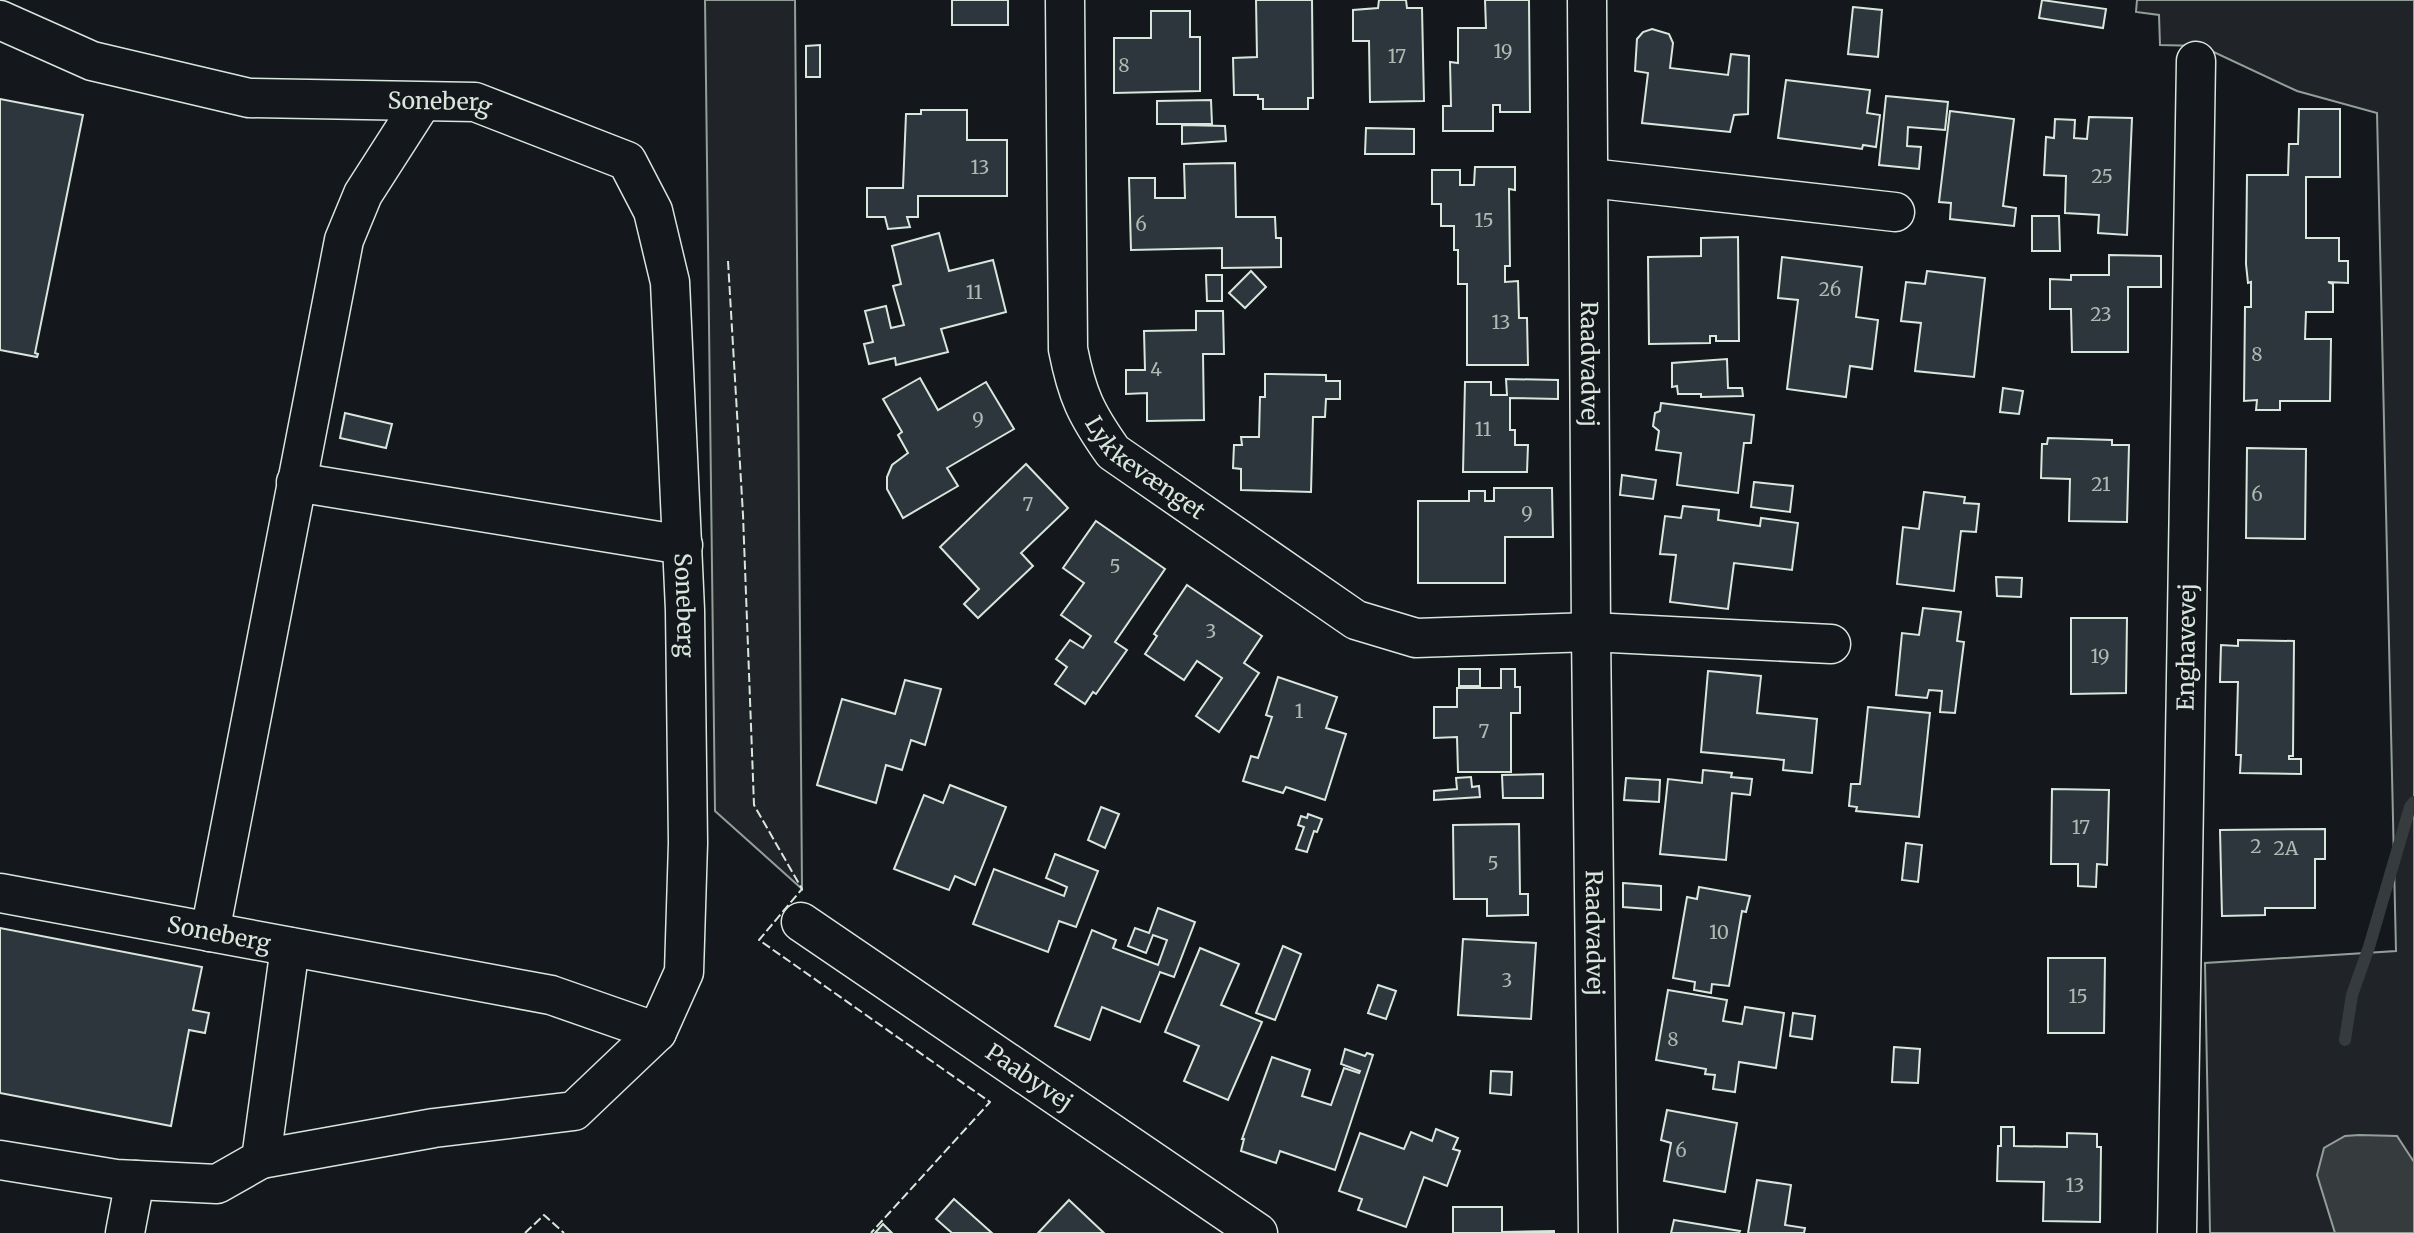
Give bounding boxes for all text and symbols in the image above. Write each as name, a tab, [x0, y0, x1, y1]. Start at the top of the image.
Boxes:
house number: 19	[1493, 39, 1513, 63]
house number: 17	[1388, 44, 1406, 68]
house number: 8	[1118, 53, 1130, 77]
street label: Soneberg	[387, 85, 497, 121]
house number: 13	[971, 155, 989, 179]
house number: 25	[2091, 164, 2113, 188]
house number: 15	[1474, 208, 1494, 232]
house number: 6	[1135, 212, 1147, 236]
house number: 26	[1819, 277, 1841, 301]
house number: 11	[966, 280, 983, 304]
street label: Raadvadvej	[1575, 301, 1605, 427]
house number: 23	[2090, 302, 2112, 326]
house number: 13	[1492, 310, 1510, 334]
house number: 8	[2251, 342, 2263, 366]
house number: 4	[1150, 357, 1162, 381]
house number: 9	[972, 407, 984, 431]
street label: Lykkevænget	[1079, 411, 1211, 525]
house number: 11	[1475, 417, 1492, 441]
house number: 21	[2091, 472, 2111, 496]
house number: 6	[2251, 482, 2263, 506]
house number: 7	[1023, 492, 1034, 516]
house number: 9	[1521, 501, 1533, 525]
street label: Soneberg	[668, 552, 701, 658]
house number: 5	[1109, 554, 1121, 578]
street label: Enghavevej	[2170, 583, 2202, 711]
house number: 3	[1206, 619, 1216, 643]
house number: 19	[2090, 644, 2110, 668]
house number: 1	[1295, 699, 1304, 723]
house number: 7	[1479, 719, 1490, 743]
house number: 17	[2072, 815, 2090, 839]
house number: 2	[2250, 834, 2262, 858]
house number: 2A	[2274, 836, 2299, 860]
house number: 5	[1487, 851, 1499, 875]
street label: Raadvadvej	[1580, 870, 1610, 996]
street label: Soneberg	[165, 909, 273, 958]
house number: 10	[1709, 920, 1729, 944]
house number: 3	[1502, 968, 1512, 992]
house number: 15	[2068, 984, 2088, 1008]
house number: 8	[1667, 1027, 1679, 1051]
street label: Paabyvej	[980, 1037, 1079, 1117]
house number: 6	[1675, 1138, 1687, 1162]
house number: 13	[2066, 1173, 2084, 1197]

